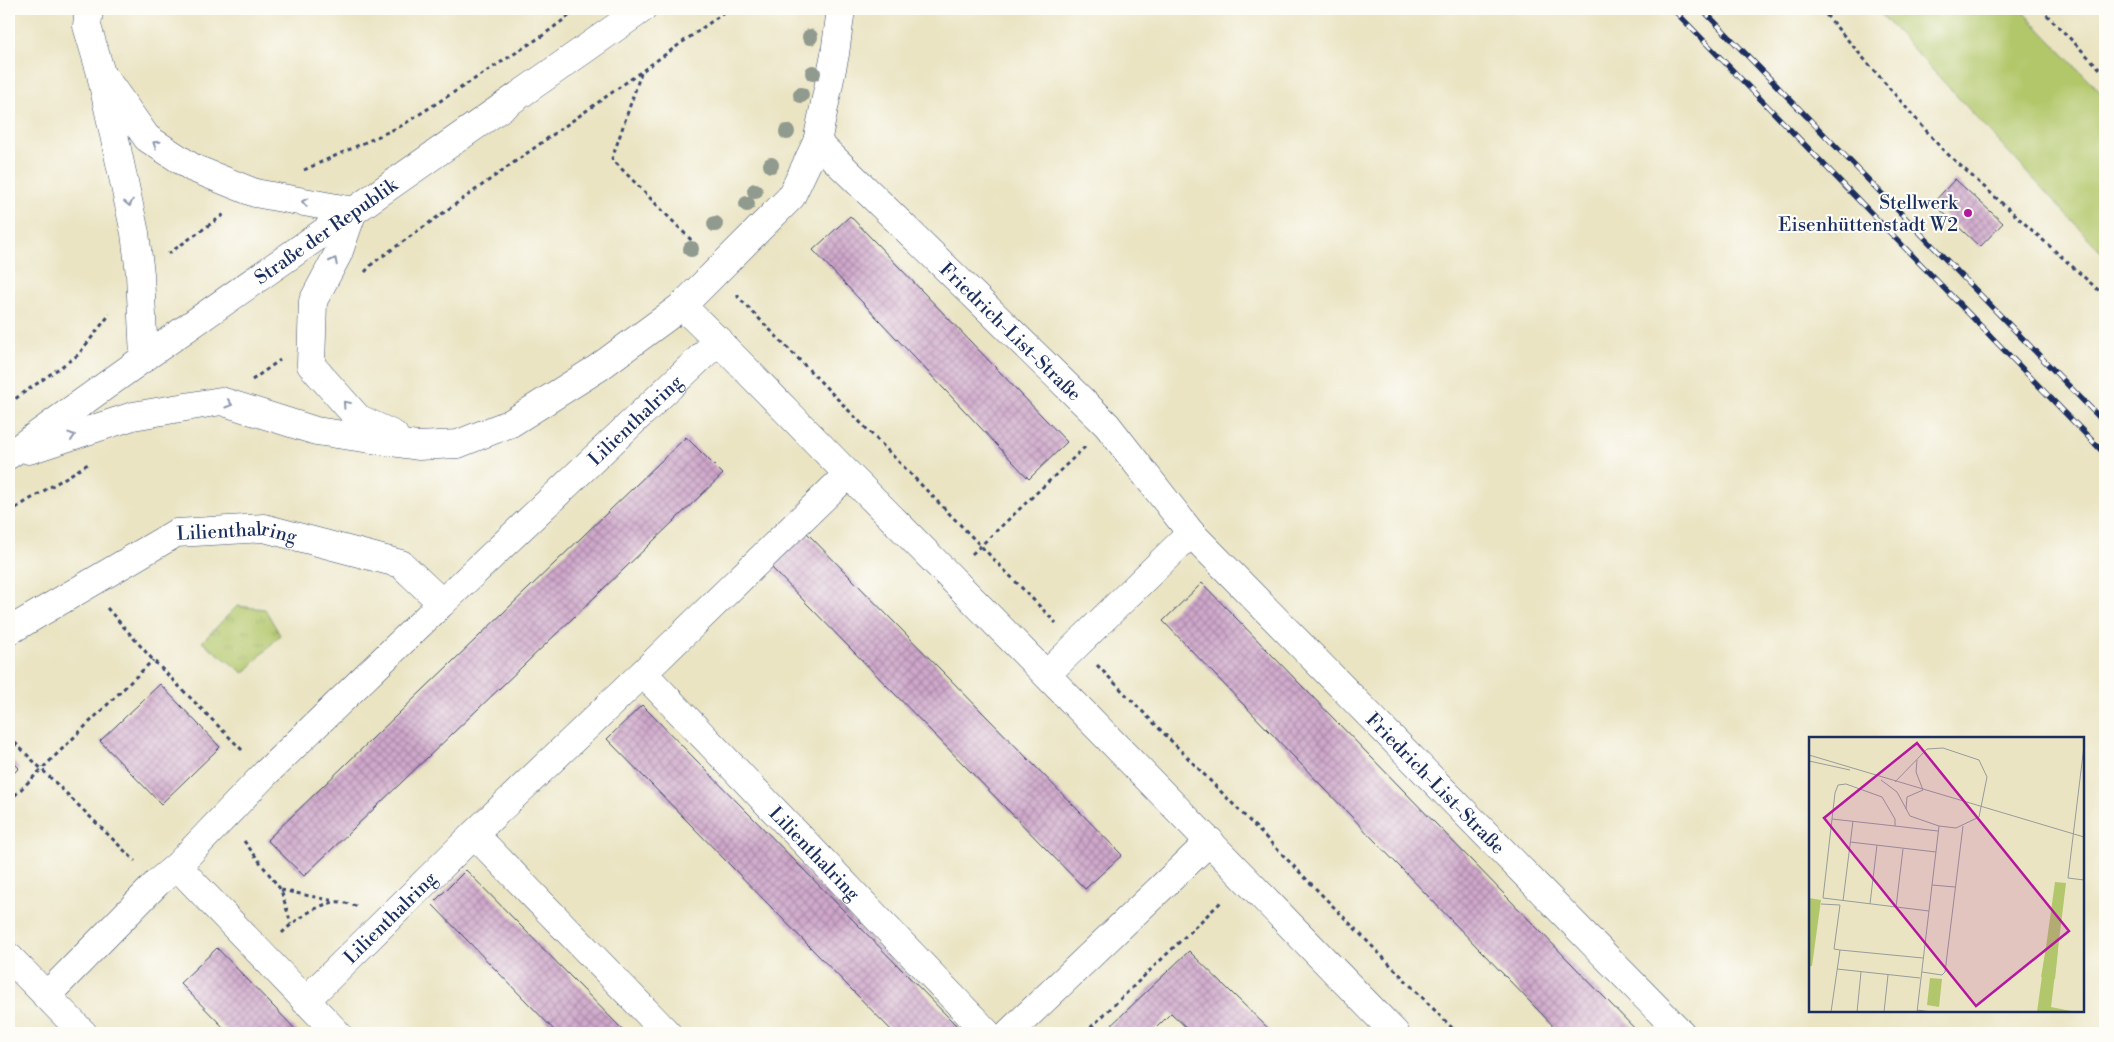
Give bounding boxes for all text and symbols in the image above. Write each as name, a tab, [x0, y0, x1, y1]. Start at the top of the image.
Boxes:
one-way arrow	[152, 140, 161, 150]
street label: Straße der Republik	[250, 173, 403, 290]
place label: Stellwerk Eisenhüttenstadt W2	[1778, 191, 1959, 237]
one-way arrow	[301, 198, 310, 208]
one-way arrow	[123, 199, 134, 207]
marker: Stellwerk Eisenhüttenstadt W2	[1962, 207, 1974, 219]
one-way arrow	[328, 257, 338, 266]
street label: Friedrich-List-Straße	[934, 258, 1086, 406]
street label: Lilienthalring	[583, 370, 688, 471]
one-way arrow	[225, 398, 233, 408]
one-way arrow	[343, 401, 352, 410]
one-way arrow	[67, 432, 75, 442]
street label: Lilienthalring	[176, 517, 300, 549]
street label: Friedrich-List-Straße	[1361, 708, 1510, 859]
inset map	[1809, 737, 2084, 1012]
street label: Lilienthalring	[764, 802, 865, 906]
street label: Lilienthalring	[339, 867, 442, 969]

